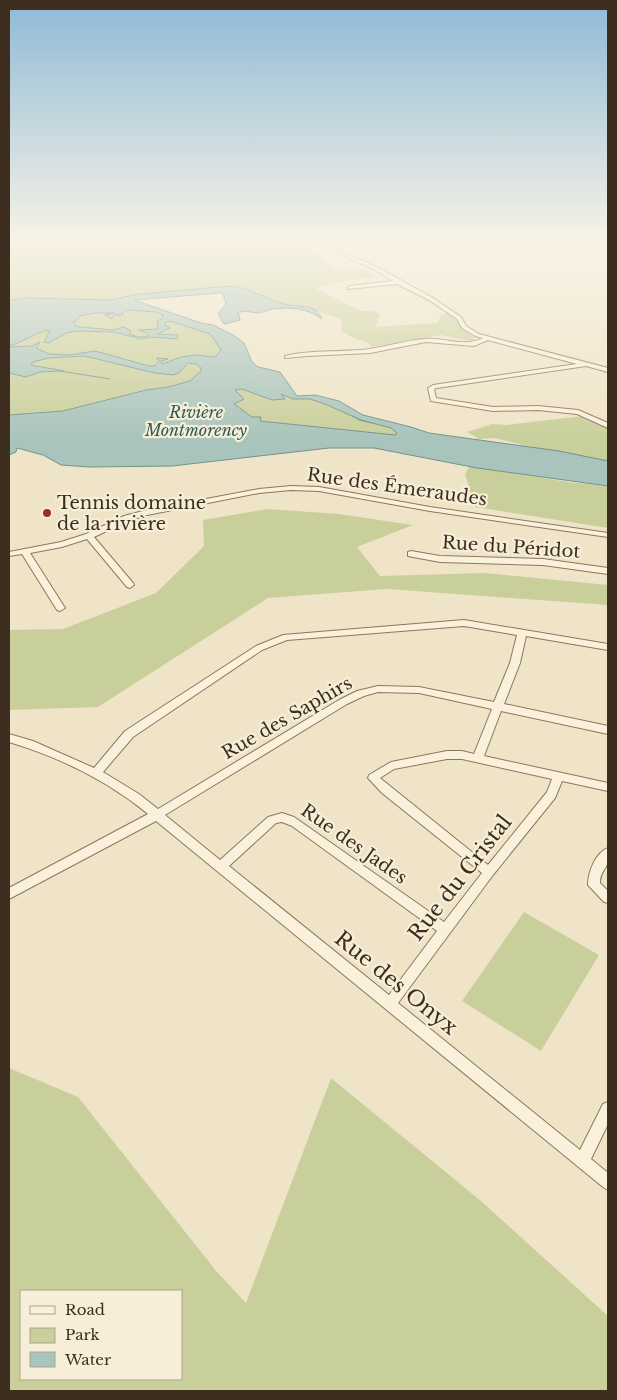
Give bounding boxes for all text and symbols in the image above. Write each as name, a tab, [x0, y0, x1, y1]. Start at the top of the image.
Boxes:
water label: Rivière Montmorency	[144, 402, 248, 440]
street label: Rue des Émeraudes	[306, 462, 489, 511]
place label: Tennis domaine de la rivière	[57, 492, 206, 535]
marker: Tennis domaine de la rivière	[41, 507, 53, 519]
street label: Rue du Péridot	[441, 531, 581, 563]
street label: Rue des Saphirs	[218, 672, 356, 764]
street label: Rue des Jades	[297, 799, 411, 889]
street label: Rue du Cristal	[403, 810, 517, 946]
street label: Rue des Onyx	[329, 926, 463, 1041]
legend	[20, 1290, 182, 1380]
text: Road	[65, 1300, 105, 1319]
text: Park	[65, 1325, 101, 1344]
text: Water	[64, 1350, 112, 1369]

